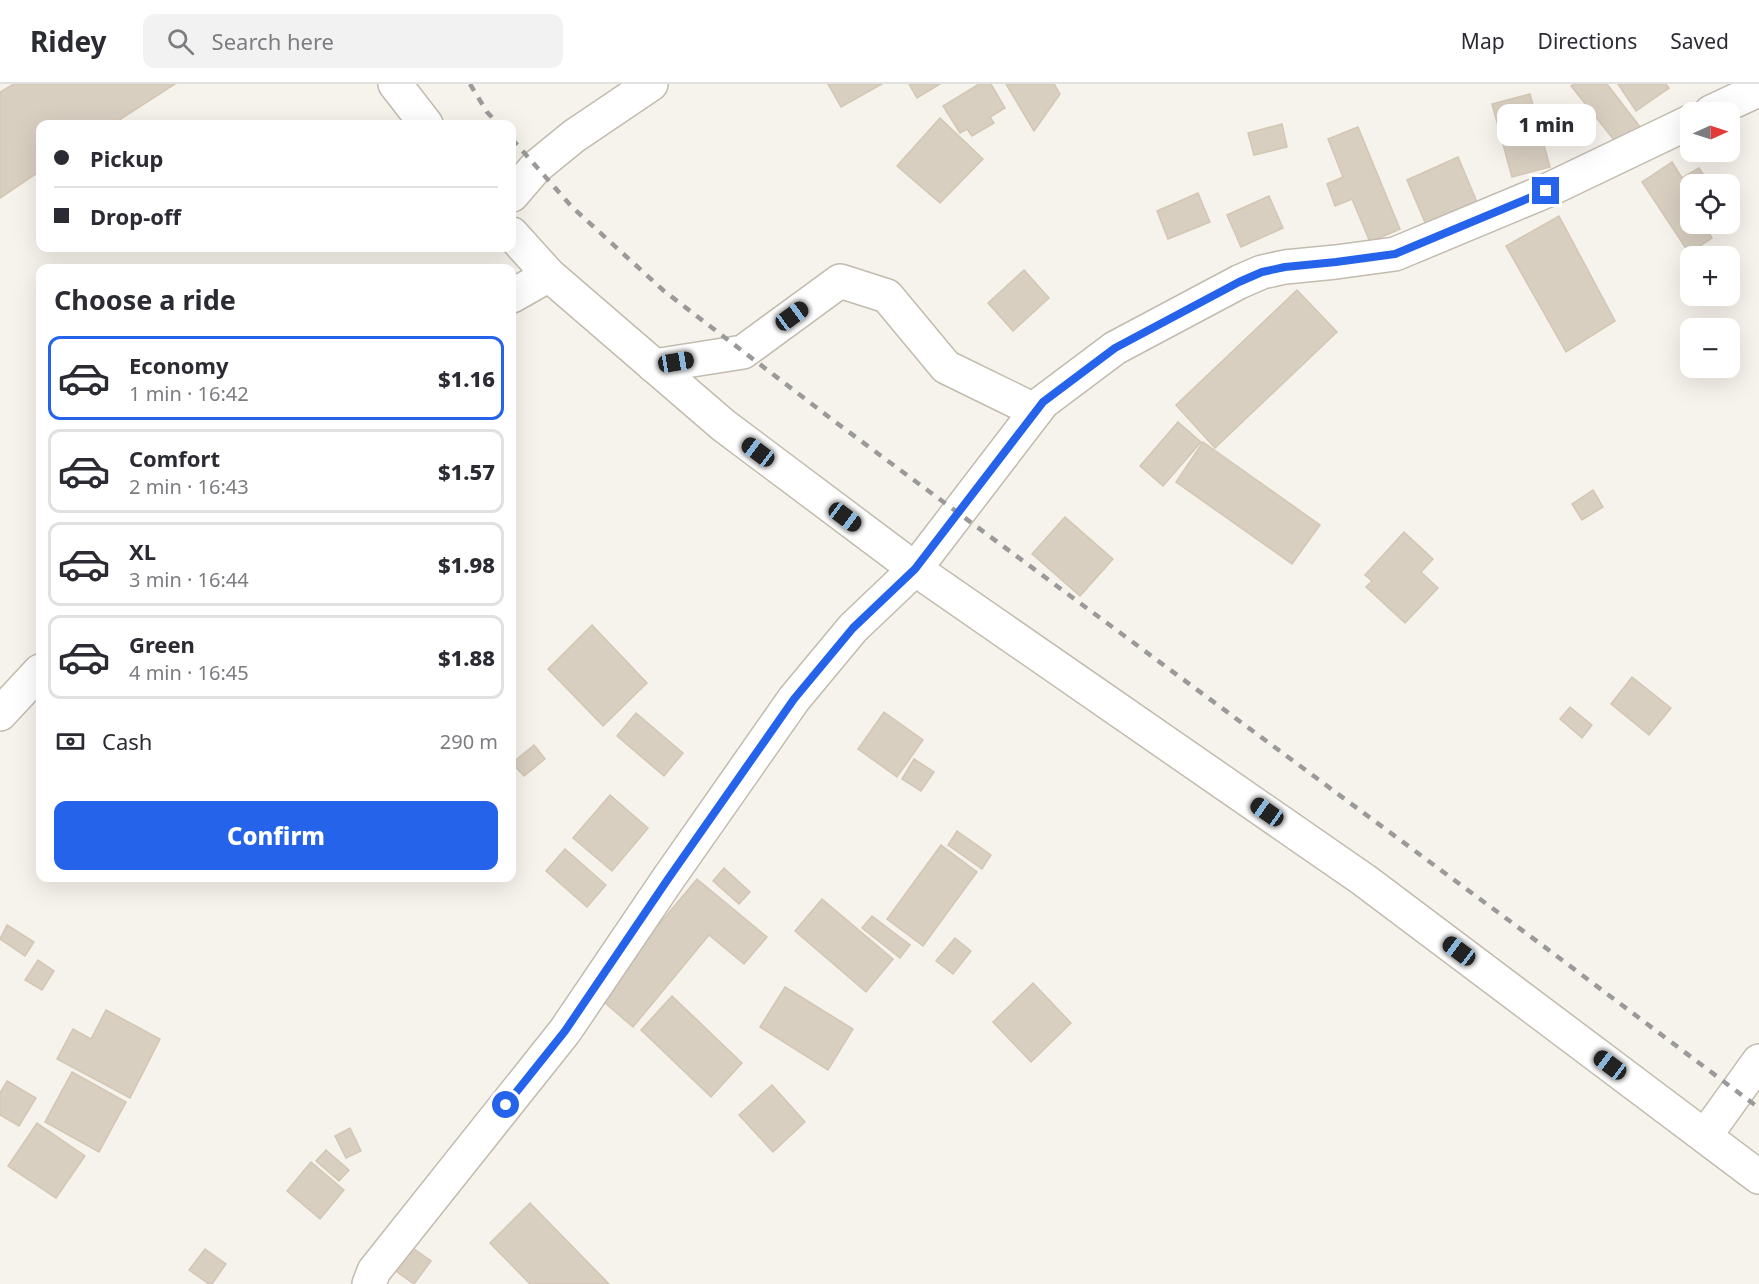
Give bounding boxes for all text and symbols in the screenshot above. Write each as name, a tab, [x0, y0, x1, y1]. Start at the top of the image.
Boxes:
search box	[143, 14, 563, 68]
text: Ridey	[30, 22, 107, 60]
icon: search	[164, 25, 197, 58]
text: Search here	[212, 26, 334, 56]
text: Map	[1461, 27, 1505, 55]
text: Directions	[1538, 27, 1637, 55]
text: Saved	[1670, 27, 1729, 55]
north arrow	[1680, 102, 1740, 162]
map controls	[1680, 102, 1740, 378]
callout: 1 min	[1496, 104, 1596, 146]
text: 1 min	[1519, 111, 1574, 138]
text: Pickup	[90, 143, 163, 173]
button: locate	[1680, 174, 1740, 234]
route end	[1532, 177, 1559, 204]
text: Drop-off	[90, 201, 181, 231]
button: +	[1680, 246, 1740, 306]
text: Choose a ride	[54, 281, 236, 318]
car	[772, 298, 812, 334]
button: −	[1680, 318, 1740, 378]
text: Economy	[129, 350, 228, 380]
car	[657, 350, 695, 374]
icon: car	[57, 351, 111, 405]
text: $1.16	[438, 363, 495, 393]
text: 1 min · 16:42	[129, 380, 249, 407]
car	[738, 434, 778, 470]
text: Comfort	[129, 443, 220, 473]
icon: car	[57, 444, 111, 498]
text: $1.57	[438, 456, 495, 486]
text: 2 min · 16:43	[129, 473, 249, 500]
car	[825, 499, 865, 535]
text: XL	[129, 536, 156, 566]
icon: car	[57, 537, 111, 591]
text: $1.98	[438, 549, 495, 579]
text: 3 min · 16:44	[129, 566, 249, 593]
text: Green	[129, 629, 195, 659]
icon: car	[57, 630, 111, 684]
text: $1.88	[438, 642, 495, 672]
text: 4 min · 16:45	[129, 659, 249, 686]
icon: cash	[54, 725, 87, 758]
text: Cash	[102, 726, 152, 756]
text: 290 m	[440, 728, 498, 755]
car	[1247, 794, 1287, 830]
button: Confirm	[54, 801, 498, 870]
car	[1439, 933, 1479, 969]
car	[1590, 1047, 1630, 1083]
route start	[492, 1091, 519, 1118]

